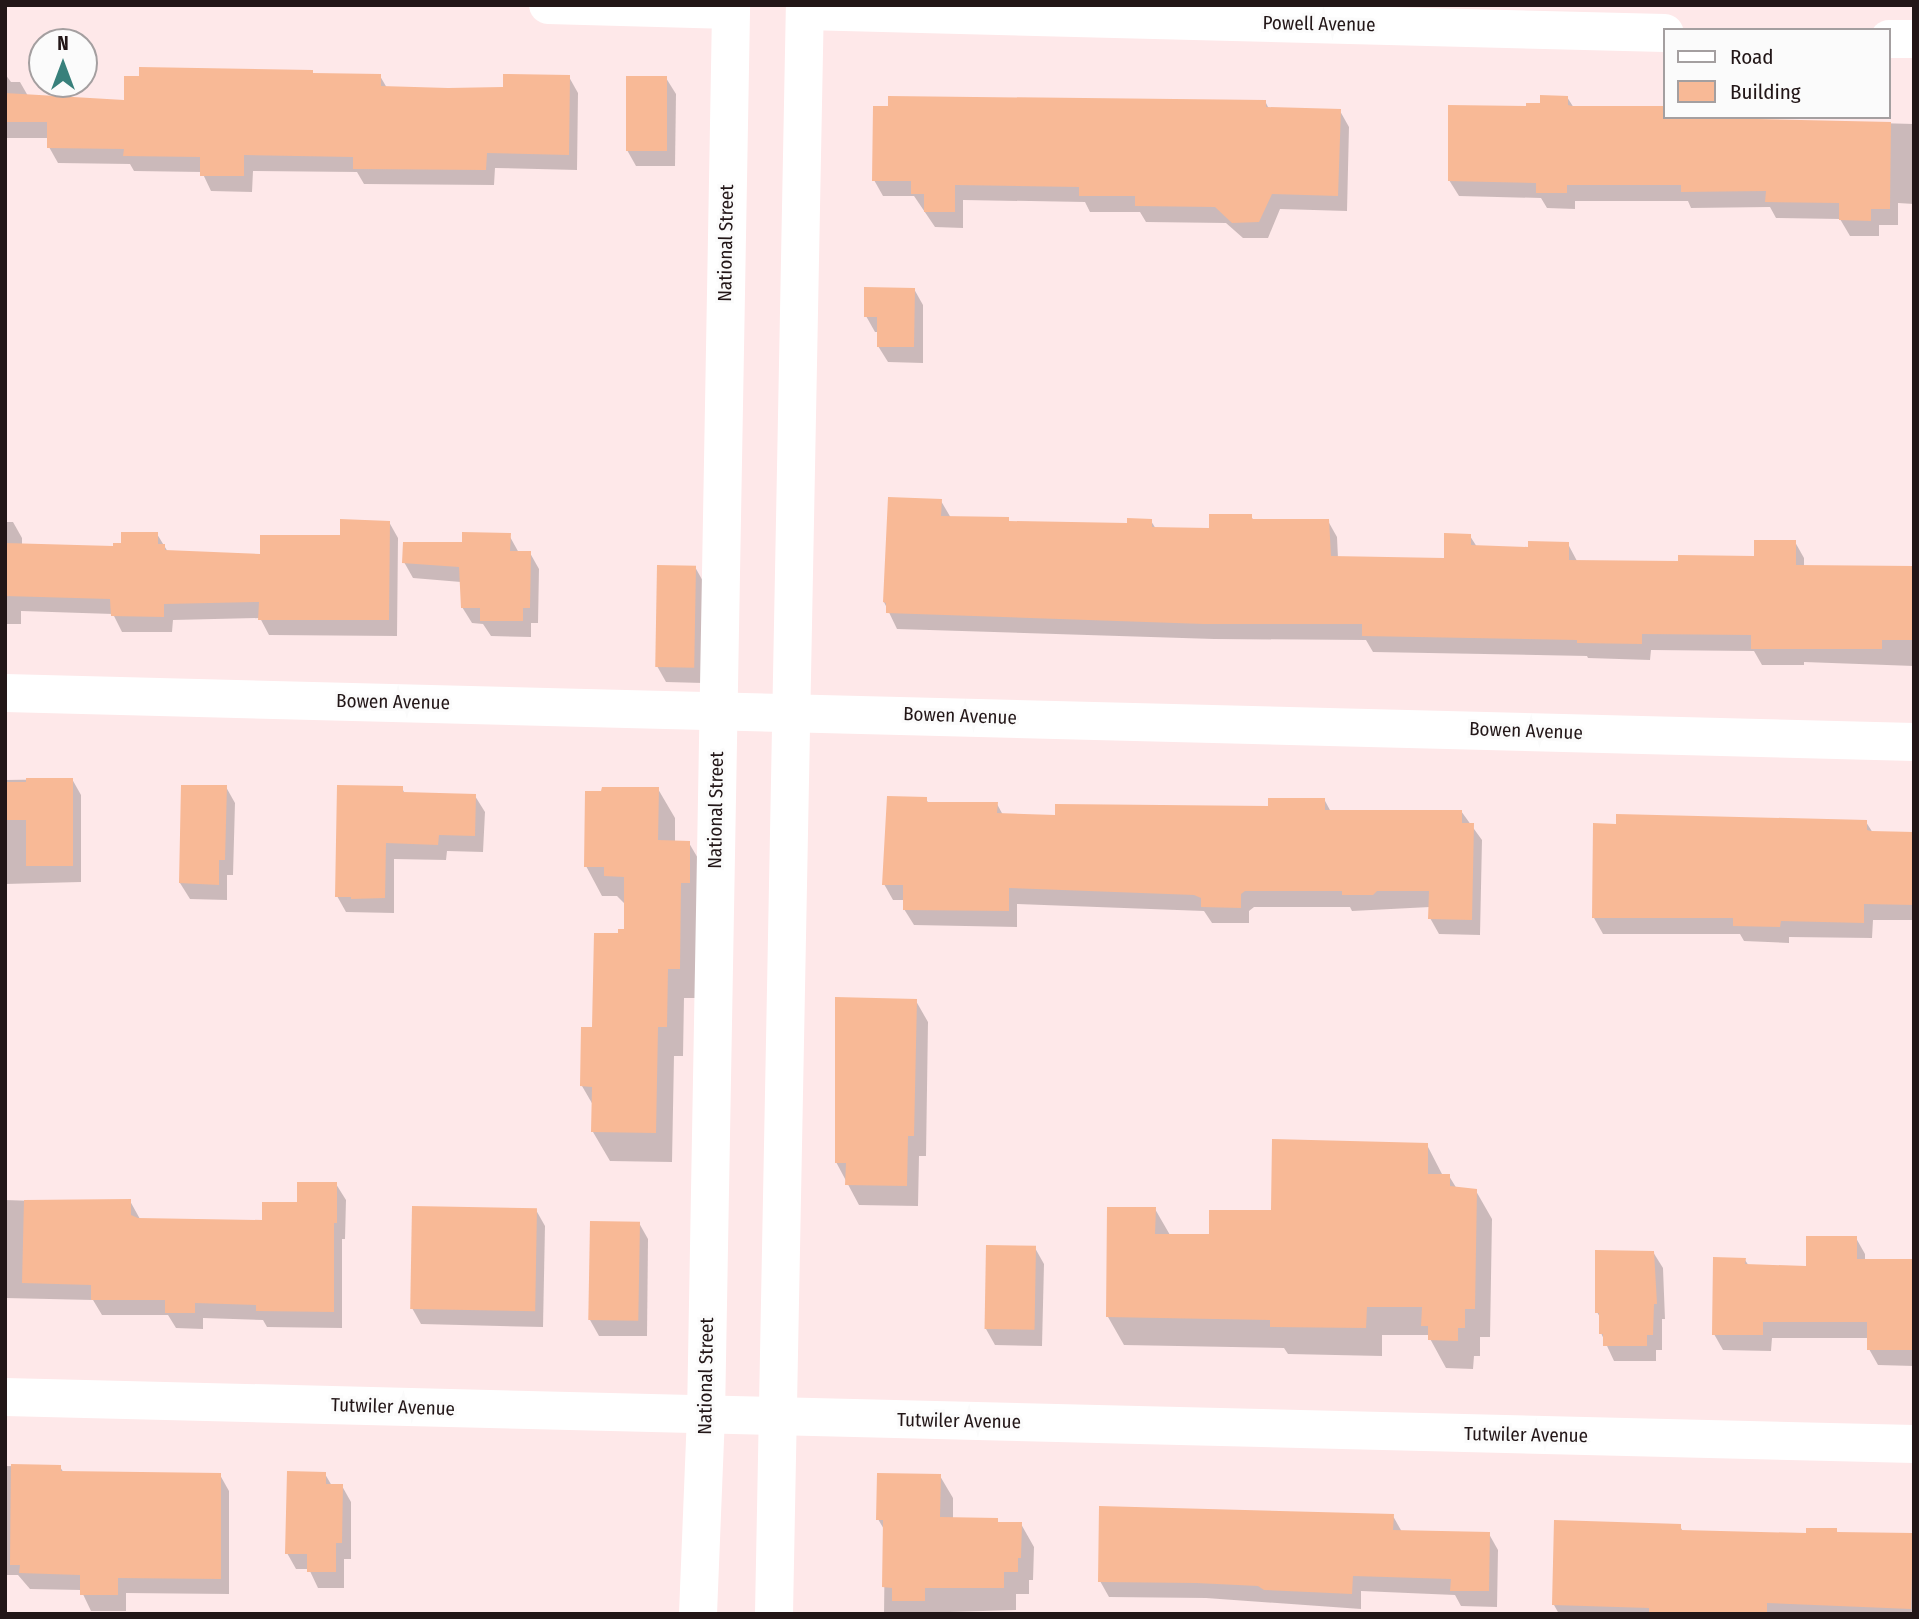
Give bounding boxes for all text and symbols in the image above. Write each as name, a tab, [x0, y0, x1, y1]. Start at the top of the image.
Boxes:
street label: Powell Avenue	[1262, 12, 1376, 36]
north arrow	[28, 28, 98, 98]
legend	[1664, 28, 1891, 119]
text: N	[57, 32, 69, 55]
text: Road	[1730, 44, 1774, 70]
text: Building	[1730, 79, 1801, 105]
street label: National Street	[714, 184, 738, 302]
street label: Bowen Avenue	[336, 690, 450, 714]
street label: Bowen Avenue	[903, 703, 1017, 729]
street label: Bowen Avenue	[1469, 718, 1583, 744]
street label: National Street	[704, 751, 728, 869]
street label: National Street	[694, 1317, 718, 1435]
street label: Tutwiler Avenue	[331, 1393, 455, 1421]
street label: Tutwiler Avenue	[897, 1409, 1021, 1433]
street label: Tutwiler Avenue	[1464, 1423, 1588, 1447]

